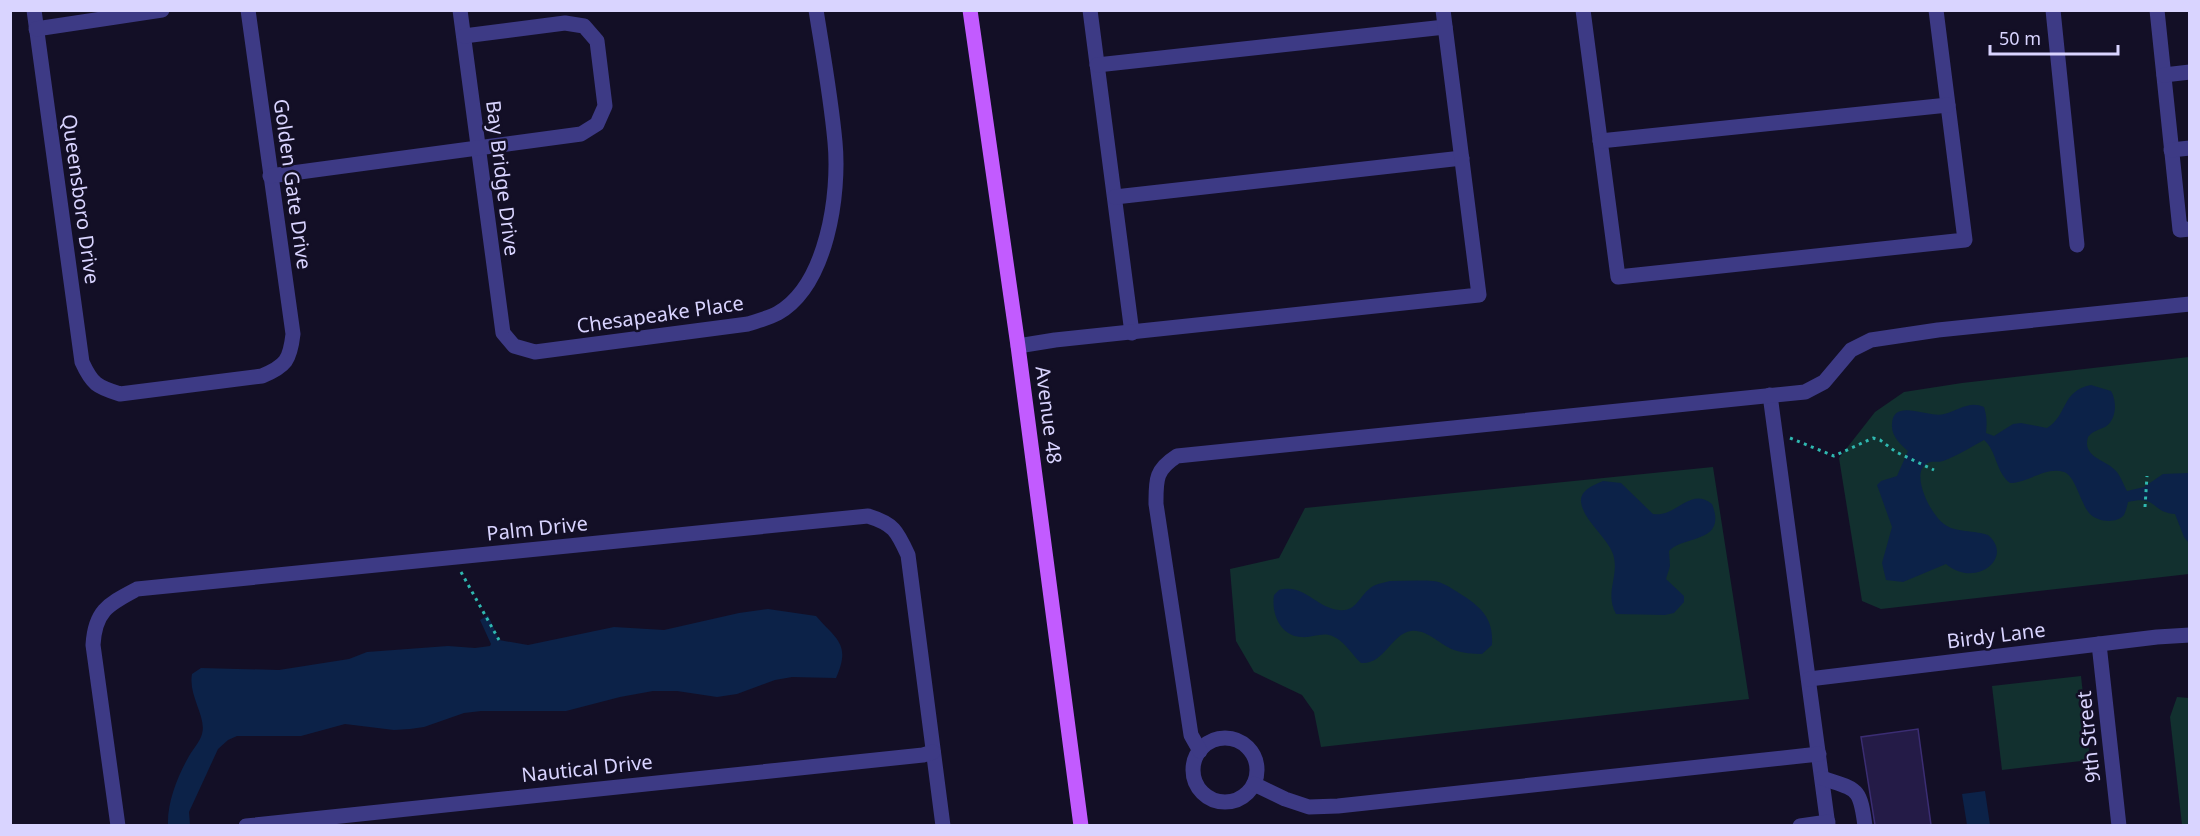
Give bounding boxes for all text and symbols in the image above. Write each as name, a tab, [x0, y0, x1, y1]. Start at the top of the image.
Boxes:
scale bar	[1990, 18, 2118, 56]
text: 50 m	[1999, 26, 2041, 50]
street label: Golden Gate Drive	[268, 97, 318, 271]
street label: Bay Bridge Drive	[480, 99, 526, 257]
street label: Queensboro Drive	[56, 112, 106, 286]
street label: Chesapeake Place	[575, 289, 745, 339]
street label: Avenue 48	[1030, 365, 1068, 465]
street label: Palm Drive	[485, 509, 589, 547]
street label: Birdy Lane	[1945, 616, 2047, 654]
street label: 9th Street	[2070, 690, 2106, 784]
street label: Nautical Drive	[520, 748, 654, 788]

